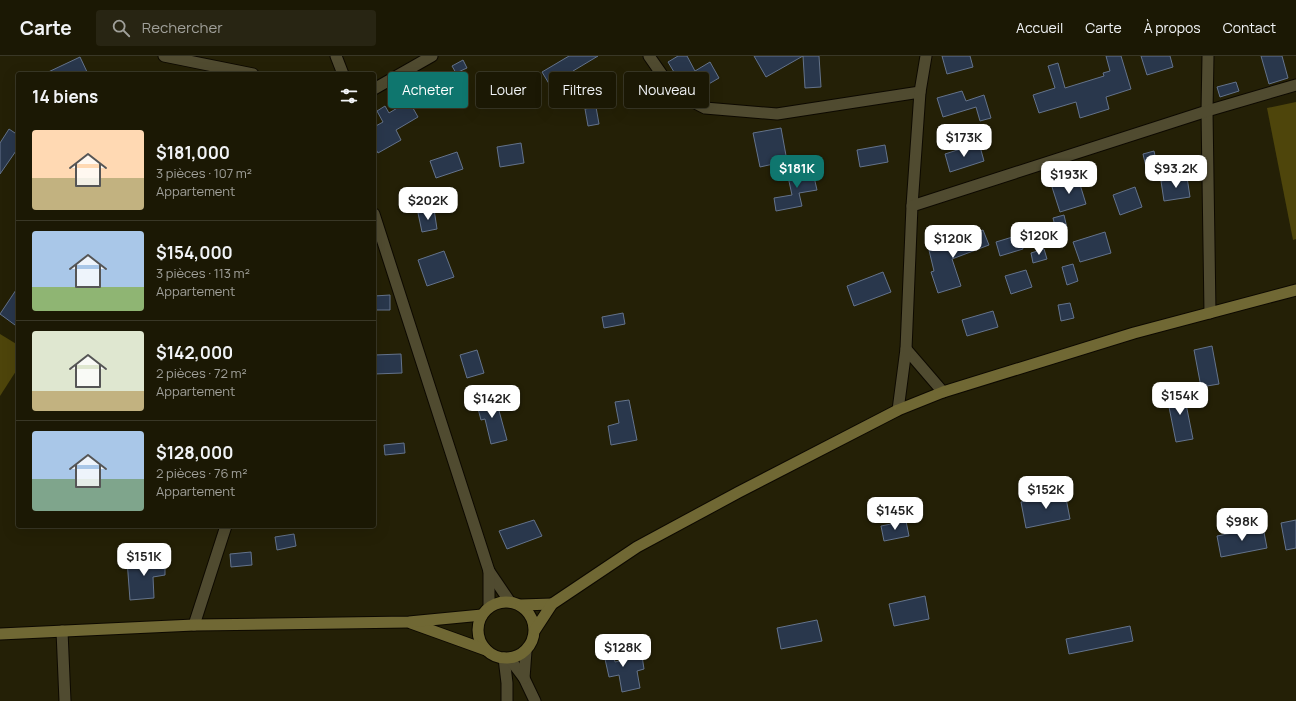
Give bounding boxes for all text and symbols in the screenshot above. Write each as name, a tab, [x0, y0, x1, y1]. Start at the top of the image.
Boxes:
search box	[96, 10, 376, 46]
text: Carte	[20, 15, 72, 41]
icon: search	[110, 17, 132, 39]
text: Rechercher	[142, 17, 223, 38]
text: Accueil	[1016, 18, 1063, 37]
text: Carte	[1085, 18, 1122, 37]
text: À propos	[1144, 18, 1201, 37]
text: Contact	[1223, 18, 1276, 37]
chip: Acheter	[388, 72, 468, 108]
chip: Louer	[476, 72, 541, 108]
chip: Filtres	[549, 72, 616, 108]
chip: Nouveau	[624, 72, 709, 108]
text: 14 biens	[32, 85, 98, 108]
icon: filters	[338, 85, 360, 107]
pin: $173K	[936, 124, 992, 158]
text: $173K	[946, 128, 982, 146]
text: $181,000	[156, 141, 230, 164]
icon: home	[64, 146, 112, 194]
pin: $181K	[769, 155, 825, 189]
pin: $93.2K	[1143, 155, 1209, 189]
text: $181K	[779, 159, 815, 177]
text: $93.2K	[1154, 159, 1198, 177]
pin: $193K	[1041, 161, 1097, 195]
text: 3 pièces · 107 m²	[156, 164, 252, 182]
text: $193K	[1050, 165, 1088, 183]
text: Appartement	[156, 182, 235, 200]
pin: $202K	[400, 187, 456, 221]
text: $202K	[408, 191, 448, 209]
pin: $120K	[1011, 222, 1067, 256]
pin: $120K	[925, 225, 981, 259]
text: $120K	[1020, 226, 1058, 244]
text: $120K	[934, 229, 972, 247]
text: $154,000	[156, 241, 233, 264]
icon: home	[64, 247, 112, 295]
text: 3 pièces · 113 m²	[156, 264, 250, 282]
text: Appartement	[156, 282, 235, 300]
text: $142,000	[156, 341, 233, 364]
icon: home	[64, 347, 112, 395]
text: 2 pièces · 72 m²	[156, 364, 247, 382]
text: Appartement	[156, 382, 235, 400]
pin: $154K	[1152, 382, 1208, 416]
pin: $142K	[464, 385, 520, 419]
text: $154K	[1161, 386, 1199, 404]
text: $142K	[473, 389, 511, 407]
text: $128,000	[156, 441, 233, 464]
icon: home	[64, 447, 112, 495]
text: 2 pièces · 76 m²	[156, 464, 247, 482]
pin: $152K	[1018, 476, 1074, 510]
text: $152K	[1027, 480, 1065, 498]
text: Appartement	[156, 482, 235, 500]
pin: $145K	[867, 497, 923, 531]
text: $145K	[876, 501, 914, 519]
pin: $98K	[1218, 508, 1266, 542]
text: $98K	[1226, 512, 1258, 530]
pin: $151K	[116, 543, 172, 577]
text: $151K	[126, 547, 162, 565]
pin: $128K	[595, 634, 651, 668]
text: $128K	[604, 638, 642, 656]

